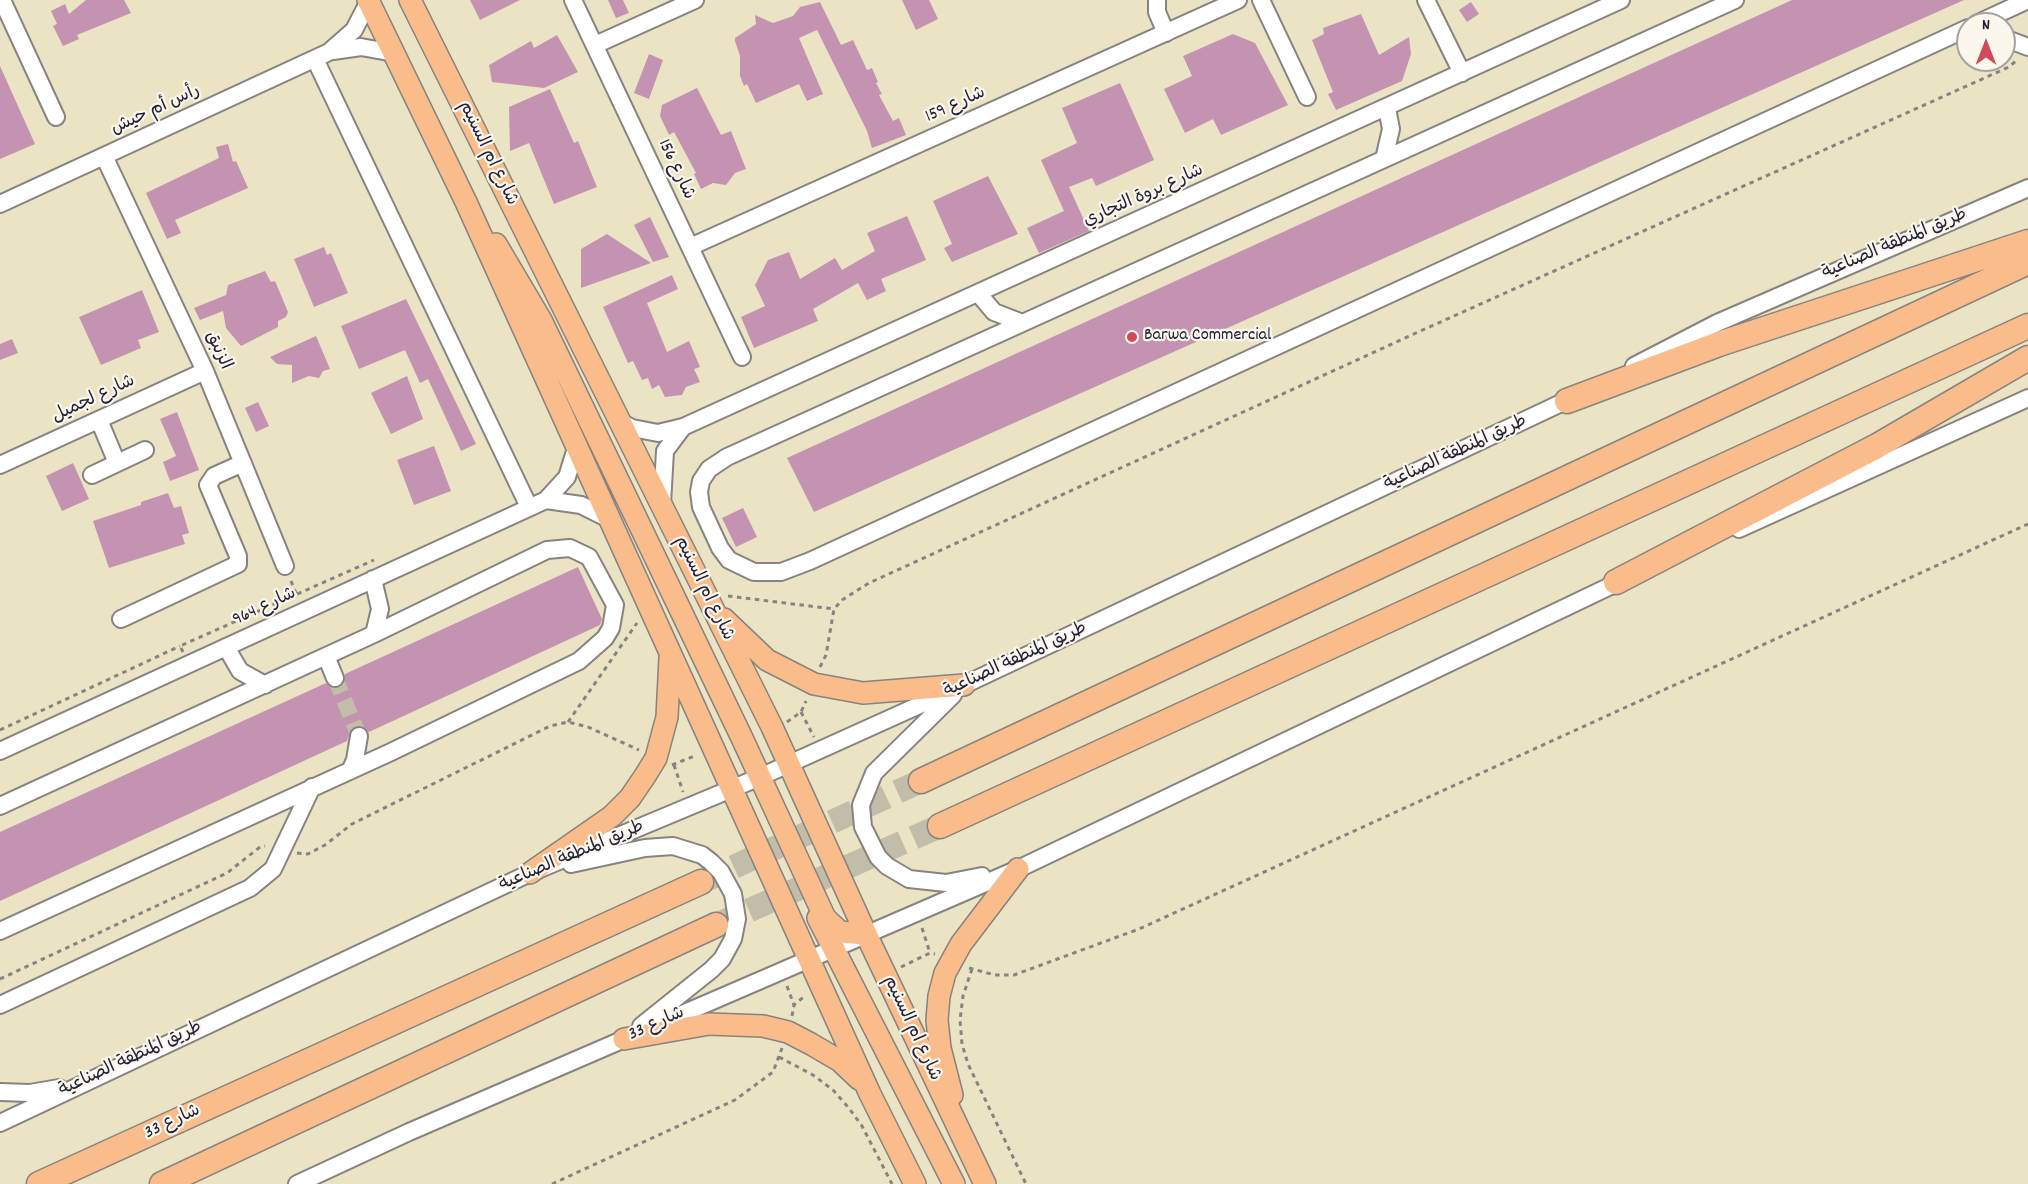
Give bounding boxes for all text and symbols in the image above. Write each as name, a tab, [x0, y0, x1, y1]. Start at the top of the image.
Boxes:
north arrow	[1956, 12, 2016, 72]
text: N	[1982, 14, 1990, 37]
street label: رأس أم حيش	[108, 81, 204, 141]
street label: شارع 159	[923, 83, 989, 129]
street label: شارع ام السنيم	[452, 98, 522, 210]
street label: شارع 156	[652, 136, 698, 204]
street label: شارع بروة التجاري	[1081, 161, 1207, 233]
street label: طريق المنطقة الصناعية	[1819, 205, 1971, 285]
place label: Barwa Commercial	[1144, 326, 1271, 348]
street label: الزنبق	[199, 328, 235, 374]
marker: Barwa Commercial	[1125, 330, 1139, 344]
street label: شارع لجميل	[49, 371, 139, 429]
street label: طريق المنطقة الصناعية	[1381, 411, 1531, 497]
street label: شارع ام السنيم	[668, 533, 738, 645]
street label: شارع 964	[230, 584, 300, 632]
street label: طريق المنطقة الصناعية	[941, 618, 1091, 704]
street label: طريق المنطقة الصناعية	[496, 817, 648, 897]
street label: شارع ام السنيم	[877, 973, 945, 1085]
street label: شارع 33	[626, 1003, 688, 1047]
street label: طريق المنطقة الصناعية	[56, 1017, 206, 1103]
street label: شارع 33	[142, 1101, 204, 1145]

